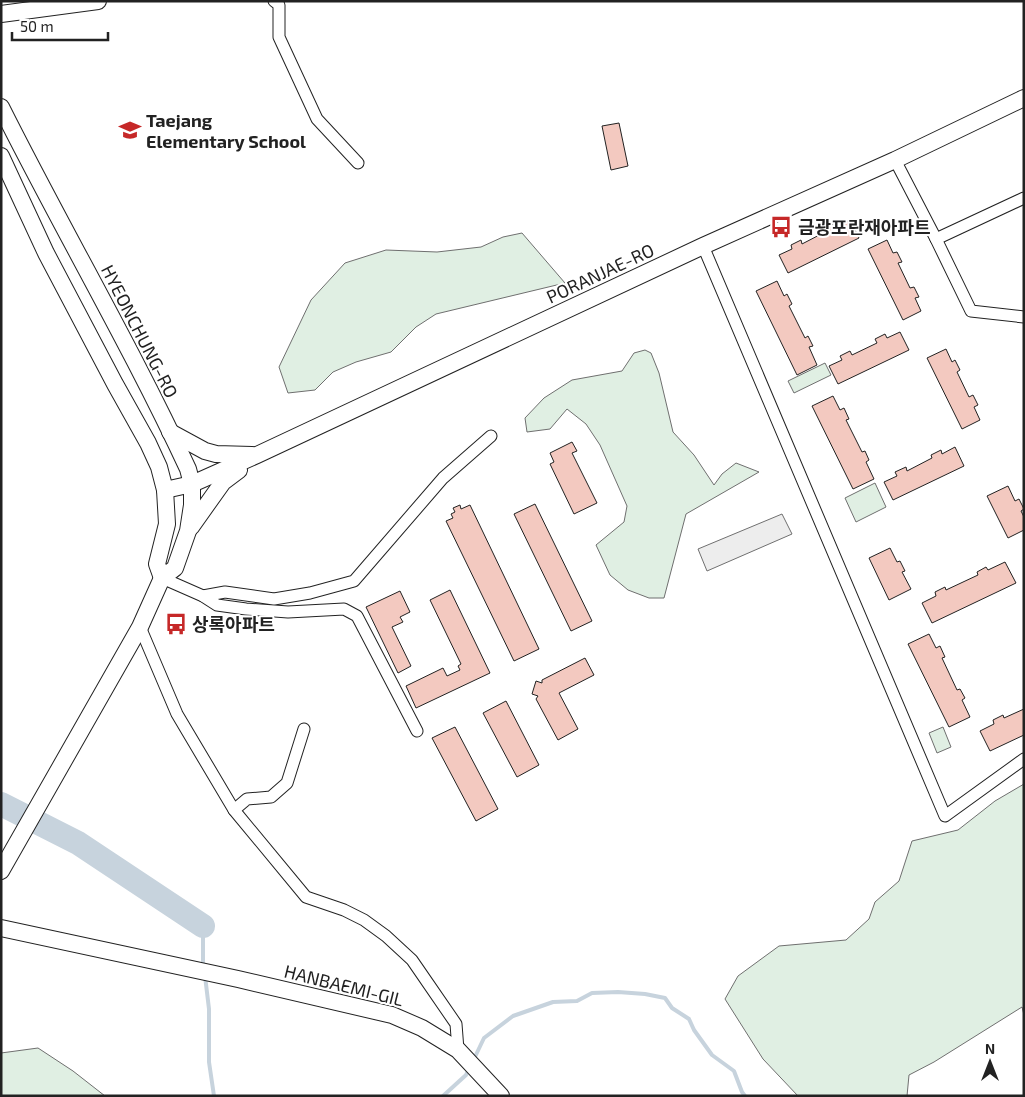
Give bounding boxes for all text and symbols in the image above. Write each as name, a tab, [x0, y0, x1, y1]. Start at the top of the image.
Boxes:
scale bar	[12, 10, 109, 42]
text: 50 m	[20, 17, 54, 35]
place label: Taejang Elementary School	[146, 109, 306, 152]
school or university icon: Taejang Elementary School	[117, 117, 143, 143]
bus stop icon: 금광포란재아파트	[768, 214, 794, 240]
place label: 금광포란재아파트	[798, 216, 930, 238]
street label: PORANJAE-RO	[543, 238, 657, 308]
street label: HYEONCHUNG-RO	[97, 261, 183, 401]
bus stop icon: 상록아파트	[163, 611, 189, 637]
place label: 상록아파트	[192, 613, 275, 635]
street label: HANBAEMI-GIL	[282, 960, 406, 1010]
north arrow	[965, 1037, 1015, 1087]
text: N	[985, 1040, 995, 1057]

